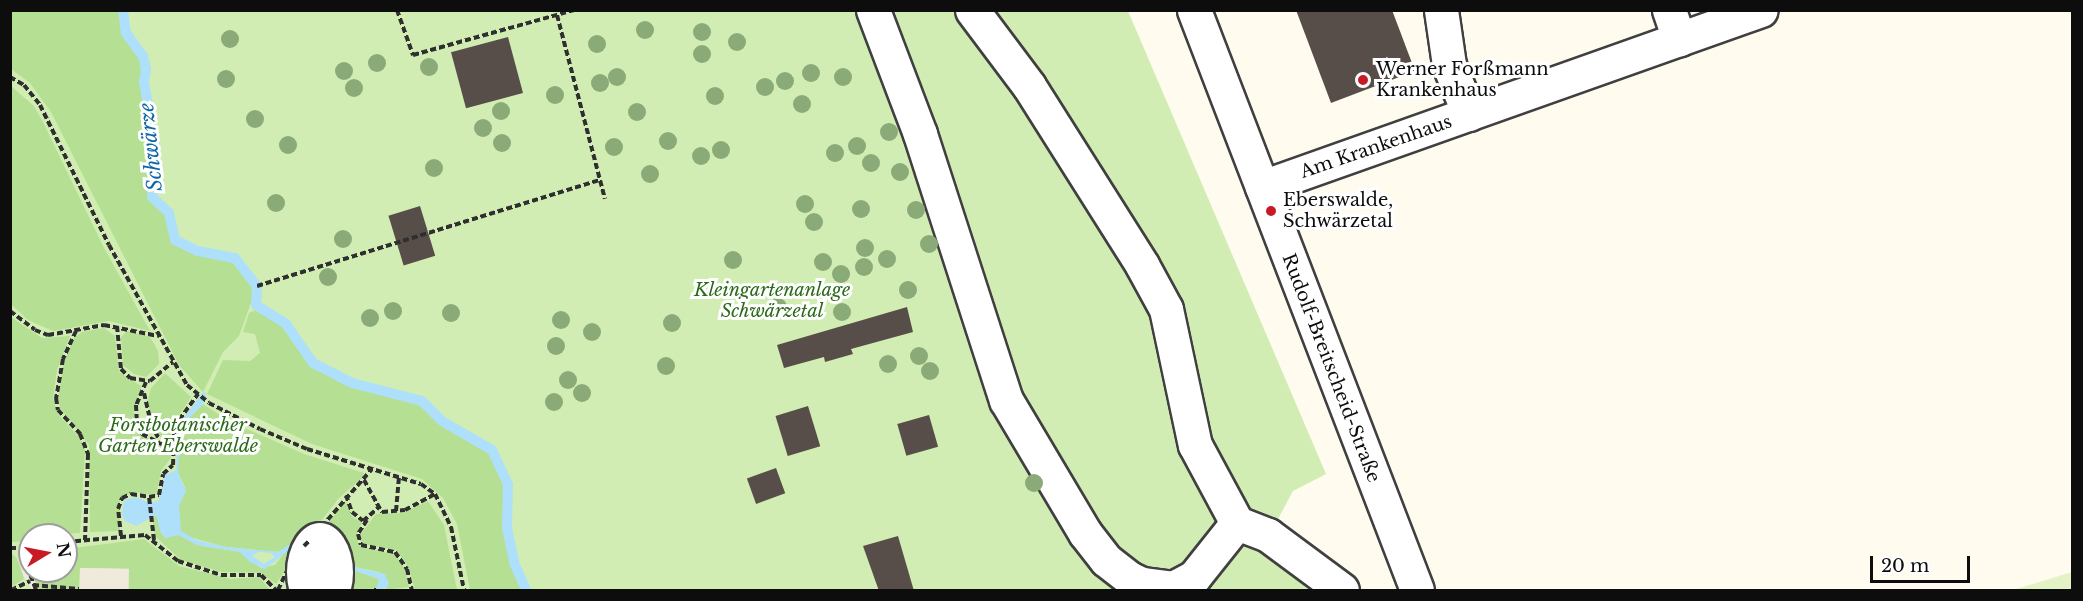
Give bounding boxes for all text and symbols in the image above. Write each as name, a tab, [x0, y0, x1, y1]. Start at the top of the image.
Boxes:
place label: Werner Forßmann Krankenhaus	[1376, 59, 1549, 101]
marker: Werner Forßmann Krankenhaus	[1354, 71, 1372, 89]
water label: Schwärze	[134, 101, 168, 193]
street label: Am Krankenhaus	[1297, 111, 1455, 183]
place label: Eberswalde, Schwärzetal	[1283, 190, 1393, 232]
marker: Eberswalde, Schwärzetal	[1264, 204, 1278, 218]
street label: Rudolf-Breitscheid-Straße	[1277, 251, 1385, 485]
park label: Kleingartenanlage Schwärzetal	[694, 280, 850, 322]
park label: Forstbotanischer Garten Eberswalde	[98, 415, 258, 458]
north arrow	[18, 523, 78, 583]
text: N	[53, 541, 75, 559]
scale bar	[1873, 544, 1974, 582]
text: 20 m	[1881, 555, 1929, 577]

